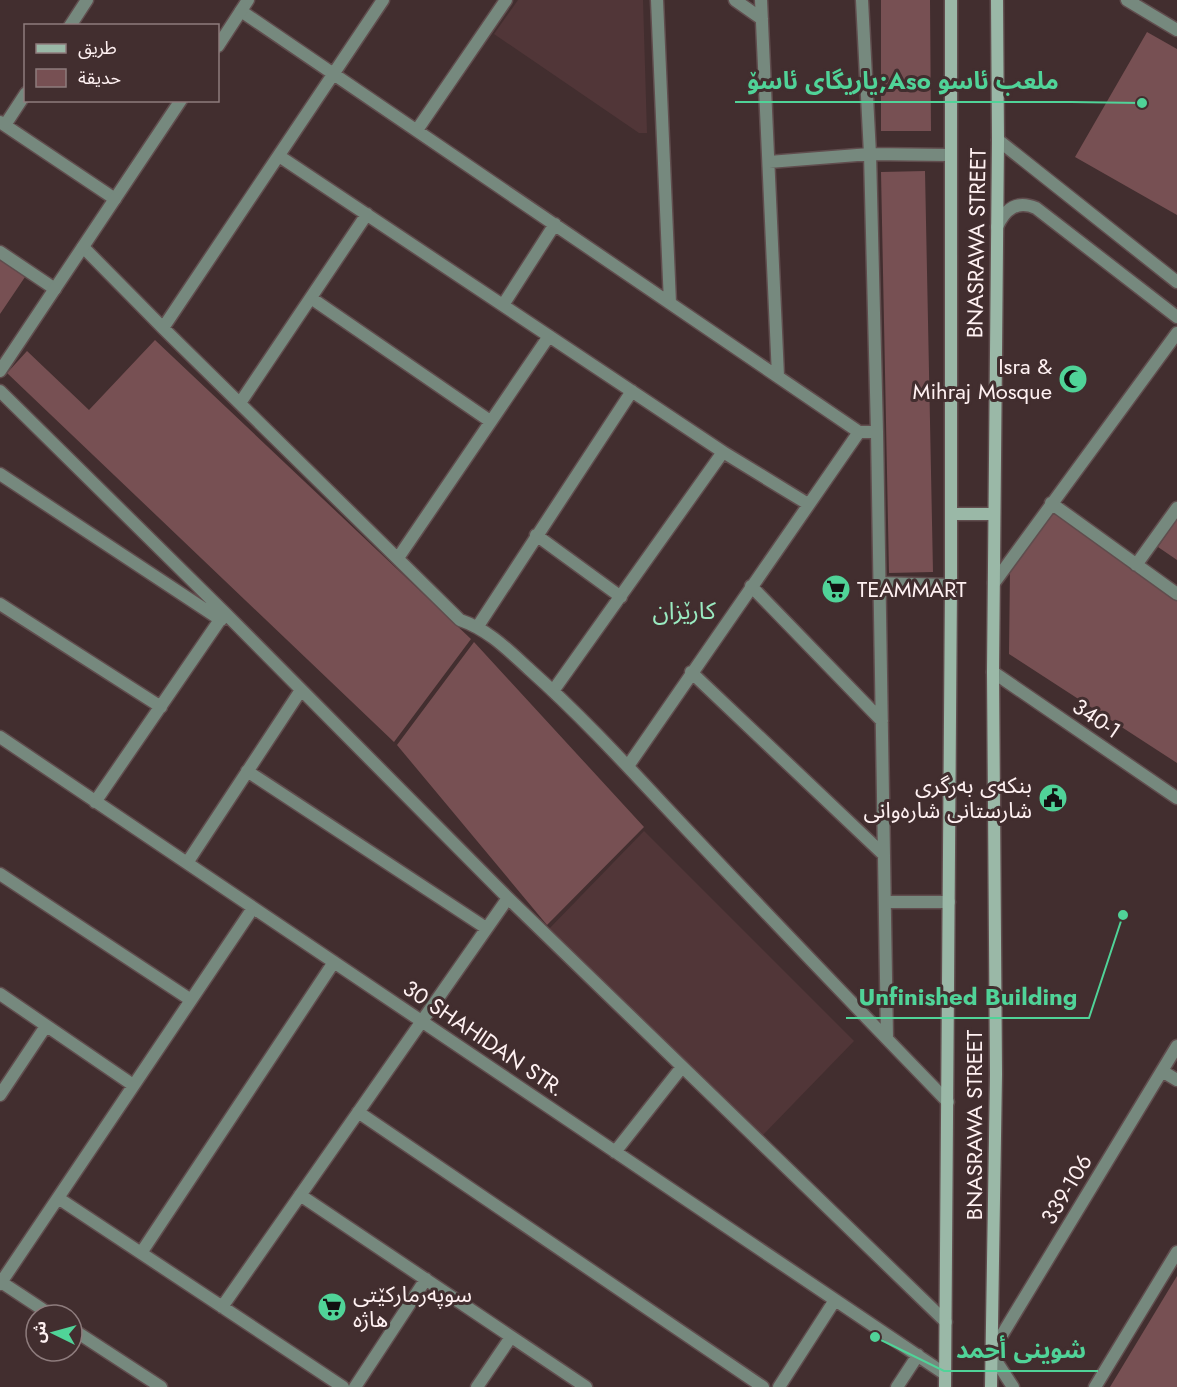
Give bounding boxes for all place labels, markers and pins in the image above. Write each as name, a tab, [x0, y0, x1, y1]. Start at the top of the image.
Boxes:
callout: یاریگای ئاسۆ;Aso ملعب ئاسو	[735, 60, 1071, 102]
place label: Isra & Mihraj Mosque	[913, 350, 1052, 407]
mosque icon: Isra & Mihraj Mosque	[1057, 363, 1089, 395]
supermarket icon: TEAMMART	[820, 573, 852, 605]
place label: TEAMMART	[857, 573, 967, 605]
place label: بنكەی بەرگری شارستانی شارەوانی	[863, 769, 1032, 826]
public building icon: بنكەی بەرگری شارستانی شارەوانی	[1037, 782, 1069, 814]
callout: Unfinished Building	[846, 976, 1089, 1018]
place label: سوپەرمارکێتی هاژە	[353, 1278, 472, 1335]
supermarket icon: سوپەرمارکێتی هاژە	[316, 1291, 348, 1323]
callout: شوینی أحمد	[944, 1329, 1098, 1371]

